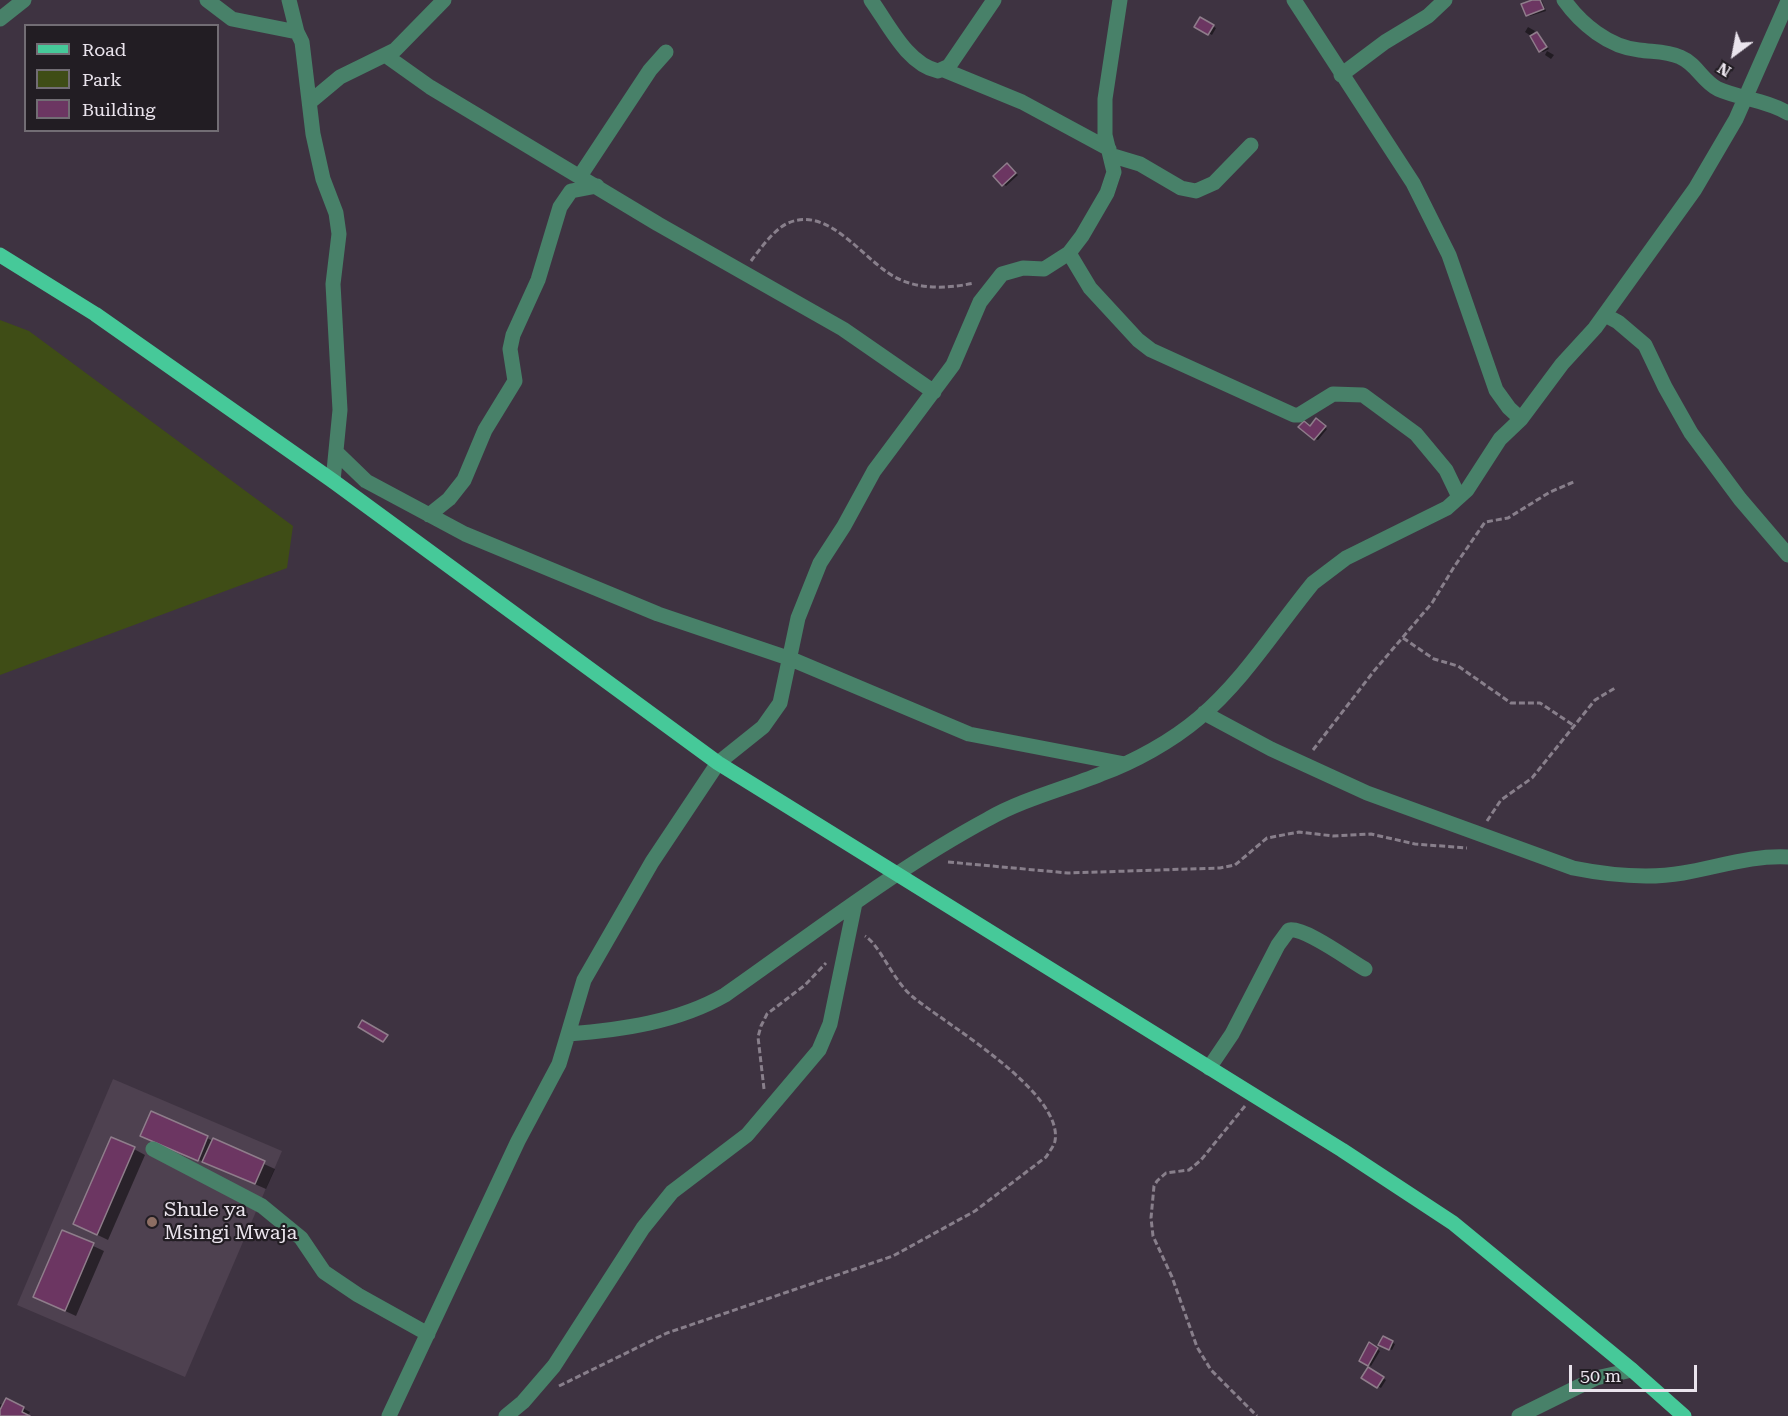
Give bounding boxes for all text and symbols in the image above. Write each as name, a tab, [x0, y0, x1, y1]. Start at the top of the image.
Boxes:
legend	[24, 24, 219, 132]
north arrow	[1704, 24, 1764, 84]
text: Road	[82, 39, 126, 60]
text: N	[1714, 58, 1734, 81]
text: Park	[82, 69, 122, 90]
text: Building	[82, 99, 156, 120]
place label: Shule ya Msingi Mwaja	[164, 1198, 297, 1245]
marker: Shule ya Msingi Mwaja	[145, 1215, 159, 1229]
scale bar	[1572, 1353, 1700, 1391]
text: 50 m	[1580, 1365, 1621, 1386]

